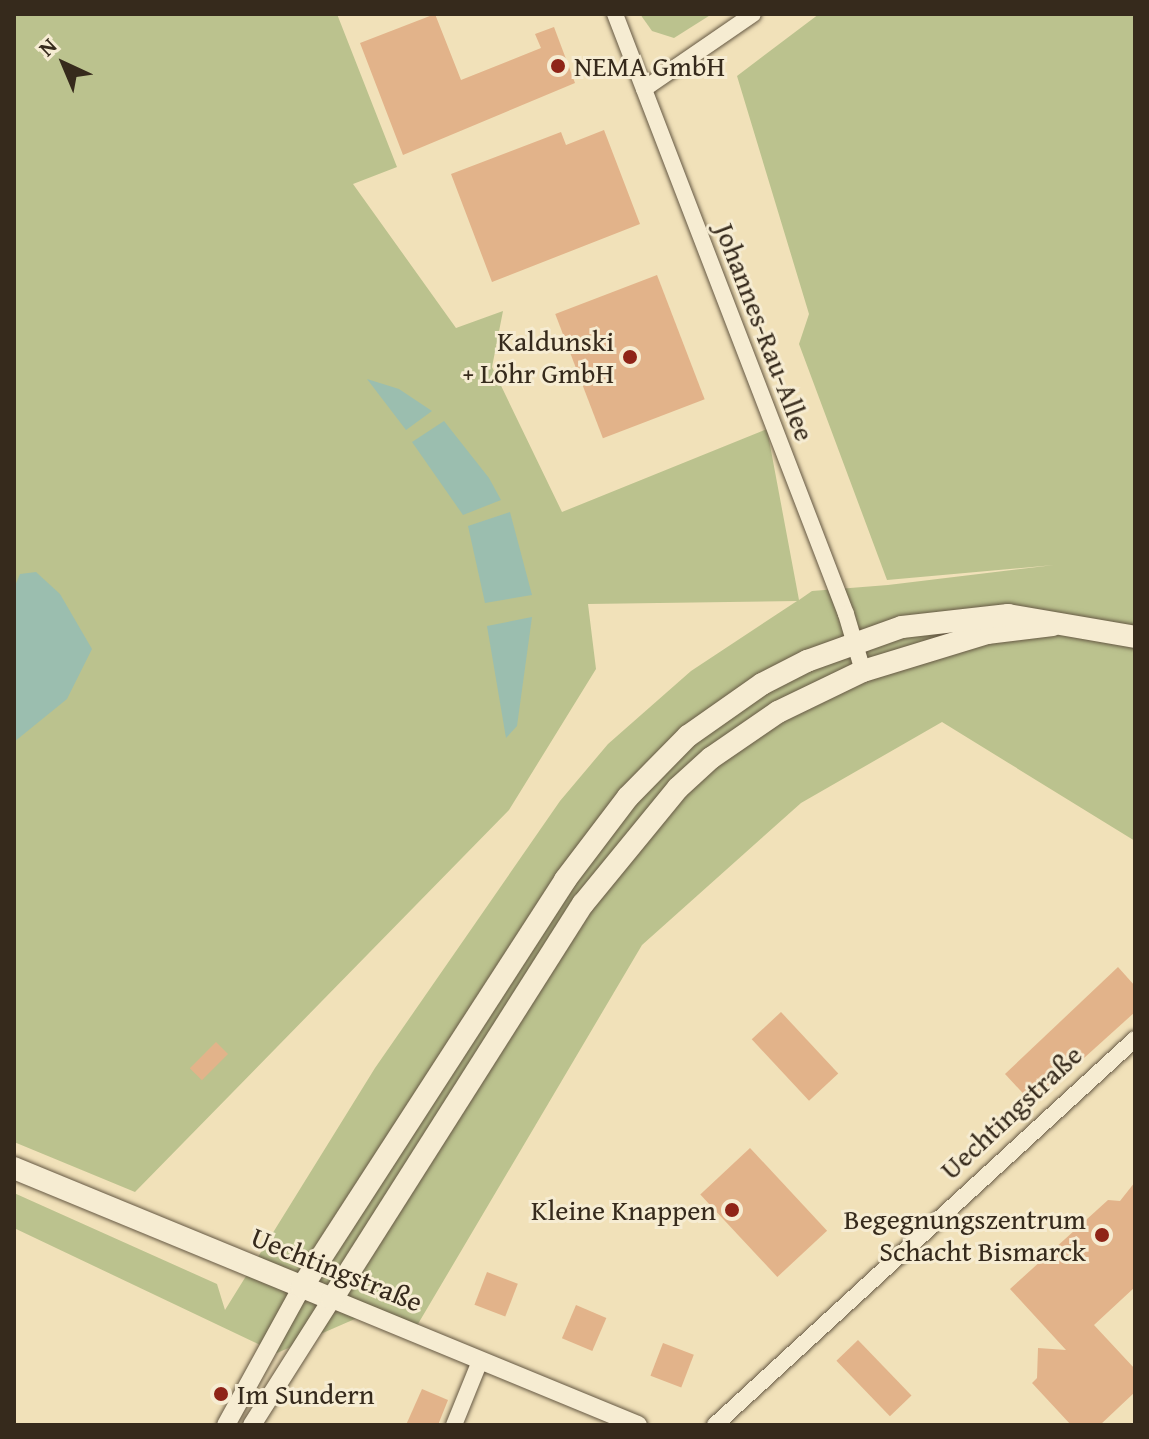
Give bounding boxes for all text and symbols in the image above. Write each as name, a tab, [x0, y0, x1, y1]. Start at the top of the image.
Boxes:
north arrow	[24, 24, 104, 104]
text: N	[31, 30, 64, 63]
place label: NEMA GmbH	[574, 49, 725, 83]
marker: NEMA GmbH	[549, 57, 567, 75]
street label: Johannes-Rau-Allee	[708, 218, 822, 446]
place label: Kaldunski + Löhr GmbH	[462, 324, 614, 390]
marker: Kaldunski + Löhr GmbH	[621, 348, 639, 366]
street label: Uechtingstraße	[933, 1038, 1089, 1186]
place label: Kleine Knappen	[531, 1193, 716, 1227]
marker: Kleine Knappen	[723, 1201, 741, 1219]
place label: Begegnungszentrum Schacht Bismarck	[844, 1202, 1086, 1268]
street label: Uechtingstraße	[246, 1219, 428, 1319]
marker: Begegnungszentrum Schacht Bismarck	[1093, 1226, 1111, 1244]
place label: Im Sundern	[237, 1377, 375, 1411]
marker: Im Sundern	[212, 1385, 230, 1403]

